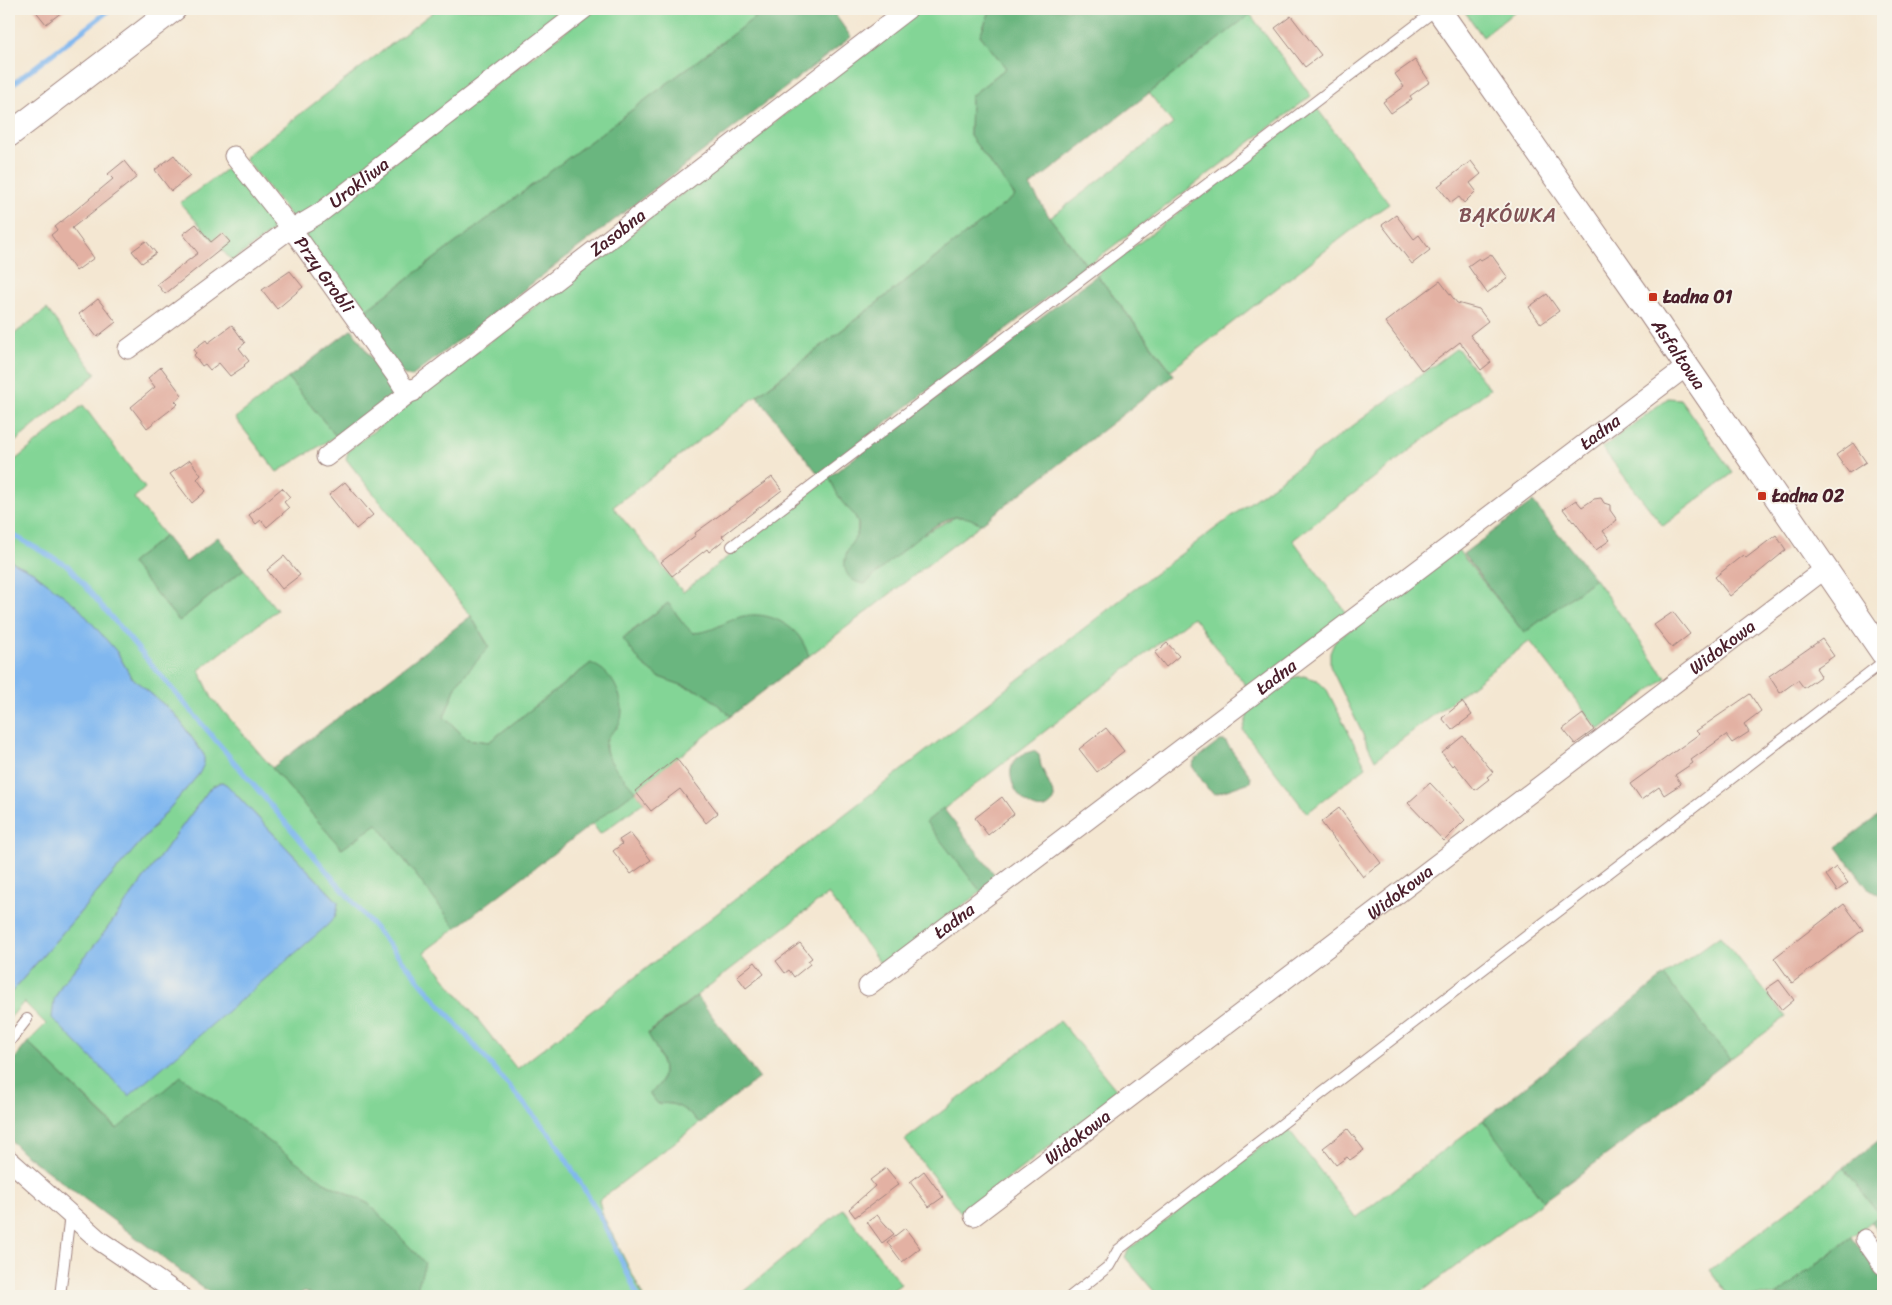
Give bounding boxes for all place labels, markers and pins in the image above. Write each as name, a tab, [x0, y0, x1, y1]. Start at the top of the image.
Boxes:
place label: Ładna 01	[1663, 281, 1733, 313]
marker: Ładna 01	[1647, 291, 1659, 303]
place label: Ładna 02	[1772, 480, 1845, 512]
marker: Ładna 02	[1756, 490, 1768, 502]

